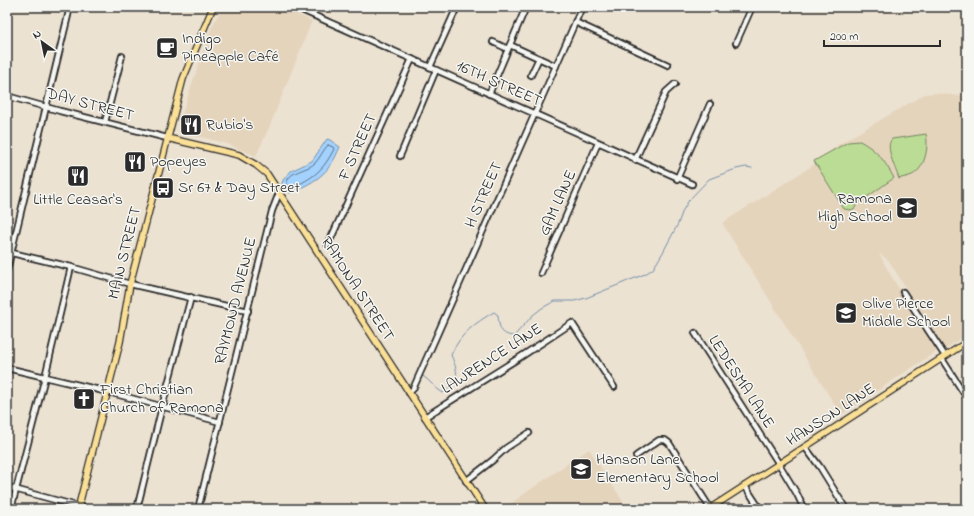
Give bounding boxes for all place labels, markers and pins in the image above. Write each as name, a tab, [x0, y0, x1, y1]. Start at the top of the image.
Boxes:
place label: Indigo Pineapple Café	[182, 27, 280, 69]
cafe icon: Indigo Pineapple Café	[154, 35, 180, 61]
restaurant icon: Rubio's	[178, 112, 204, 138]
place label: Rubio's	[206, 113, 253, 137]
restaurant icon: Popeyes	[122, 149, 148, 175]
place label: Popeyes	[150, 150, 207, 174]
restaurant icon: Little Ceasar's	[65, 163, 91, 189]
bus stop icon: Sr 67 & Day Street	[150, 175, 176, 201]
place label: Sr 67 & Day Street	[178, 176, 300, 200]
place label: Ramona High School	[818, 187, 892, 229]
place label: Little Ceasar's	[33, 188, 123, 212]
school or university icon: Ramona High School	[894, 195, 920, 221]
place label: Olive Pierce Middle School	[862, 292, 951, 334]
school or university icon: Olive Pierce Middle School	[833, 300, 859, 326]
place label: First Christian Church of Ramona	[99, 378, 224, 420]
church icon: First Christian Church of Ramona	[71, 386, 97, 412]
place label: Hanson Lane Elementary School	[596, 448, 719, 490]
school or university icon: Hanson Lane Elementary School	[568, 456, 594, 482]

